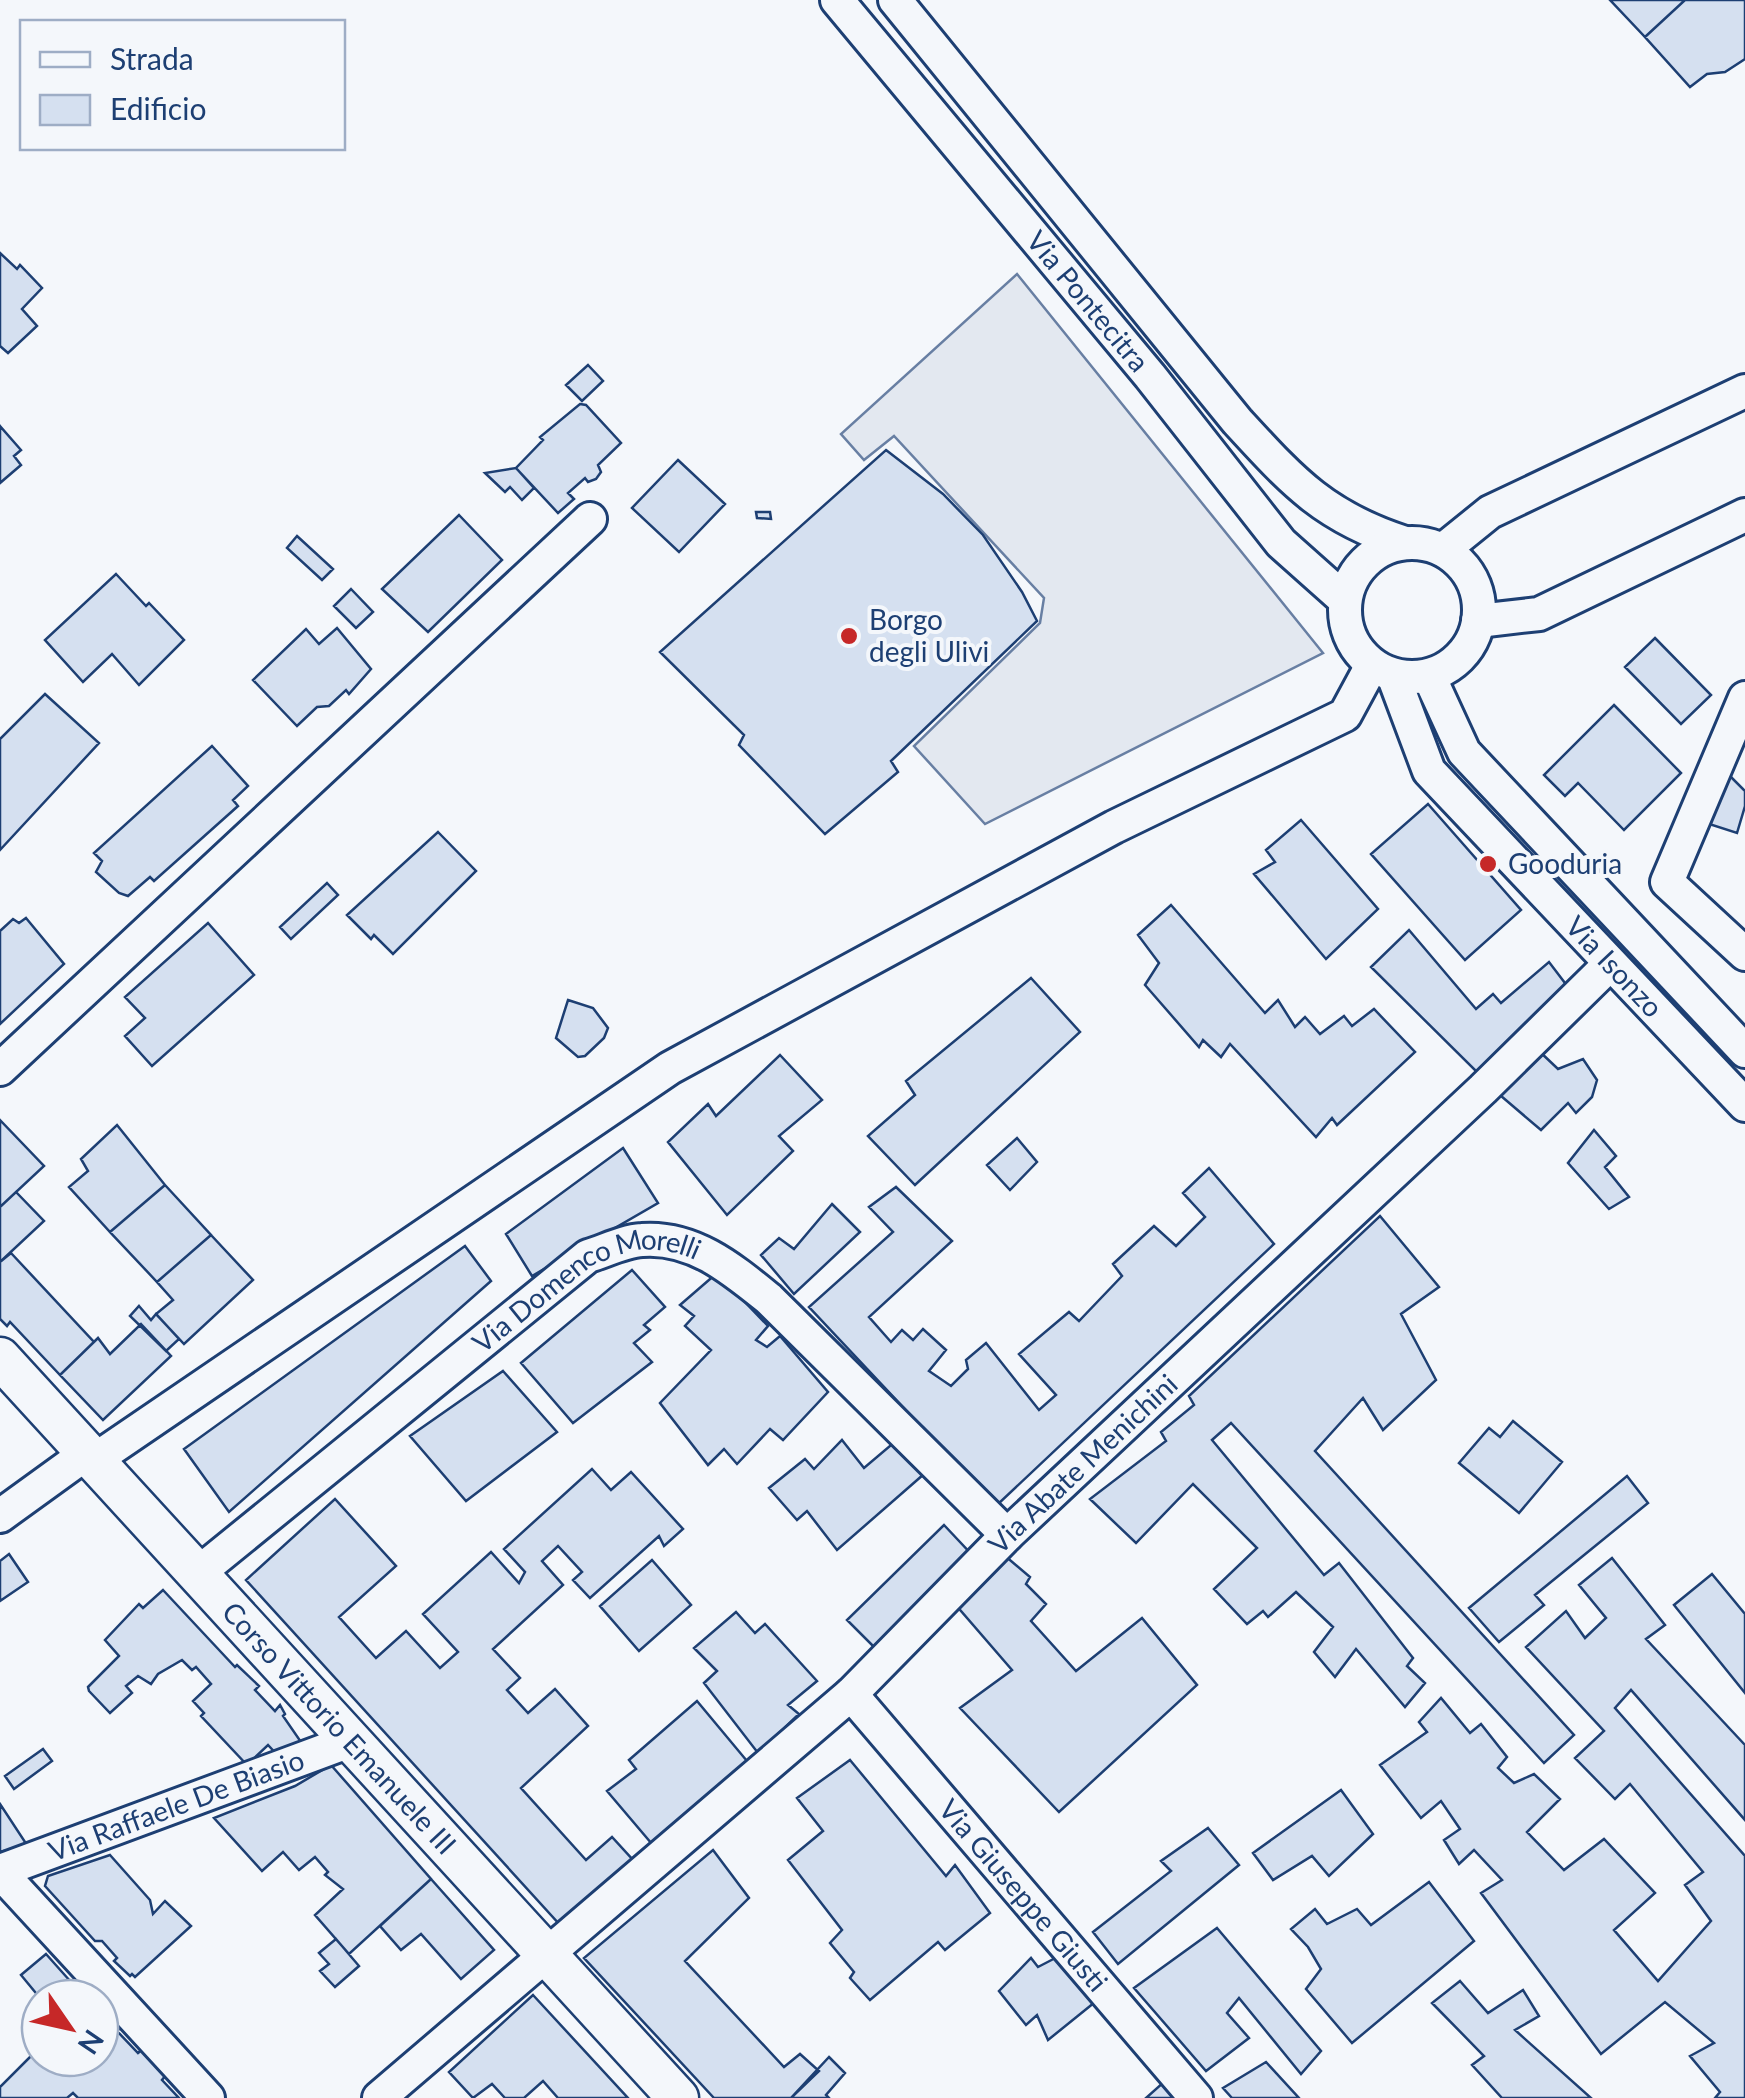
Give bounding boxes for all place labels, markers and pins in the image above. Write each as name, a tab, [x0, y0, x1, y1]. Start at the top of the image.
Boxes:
place label: Borgo degli Ulivi	[869, 602, 989, 668]
marker: Borgo degli Ulivi	[838, 625, 860, 647]
place label: Gooduria	[1508, 846, 1622, 880]
marker: Gooduria	[1477, 853, 1499, 875]

